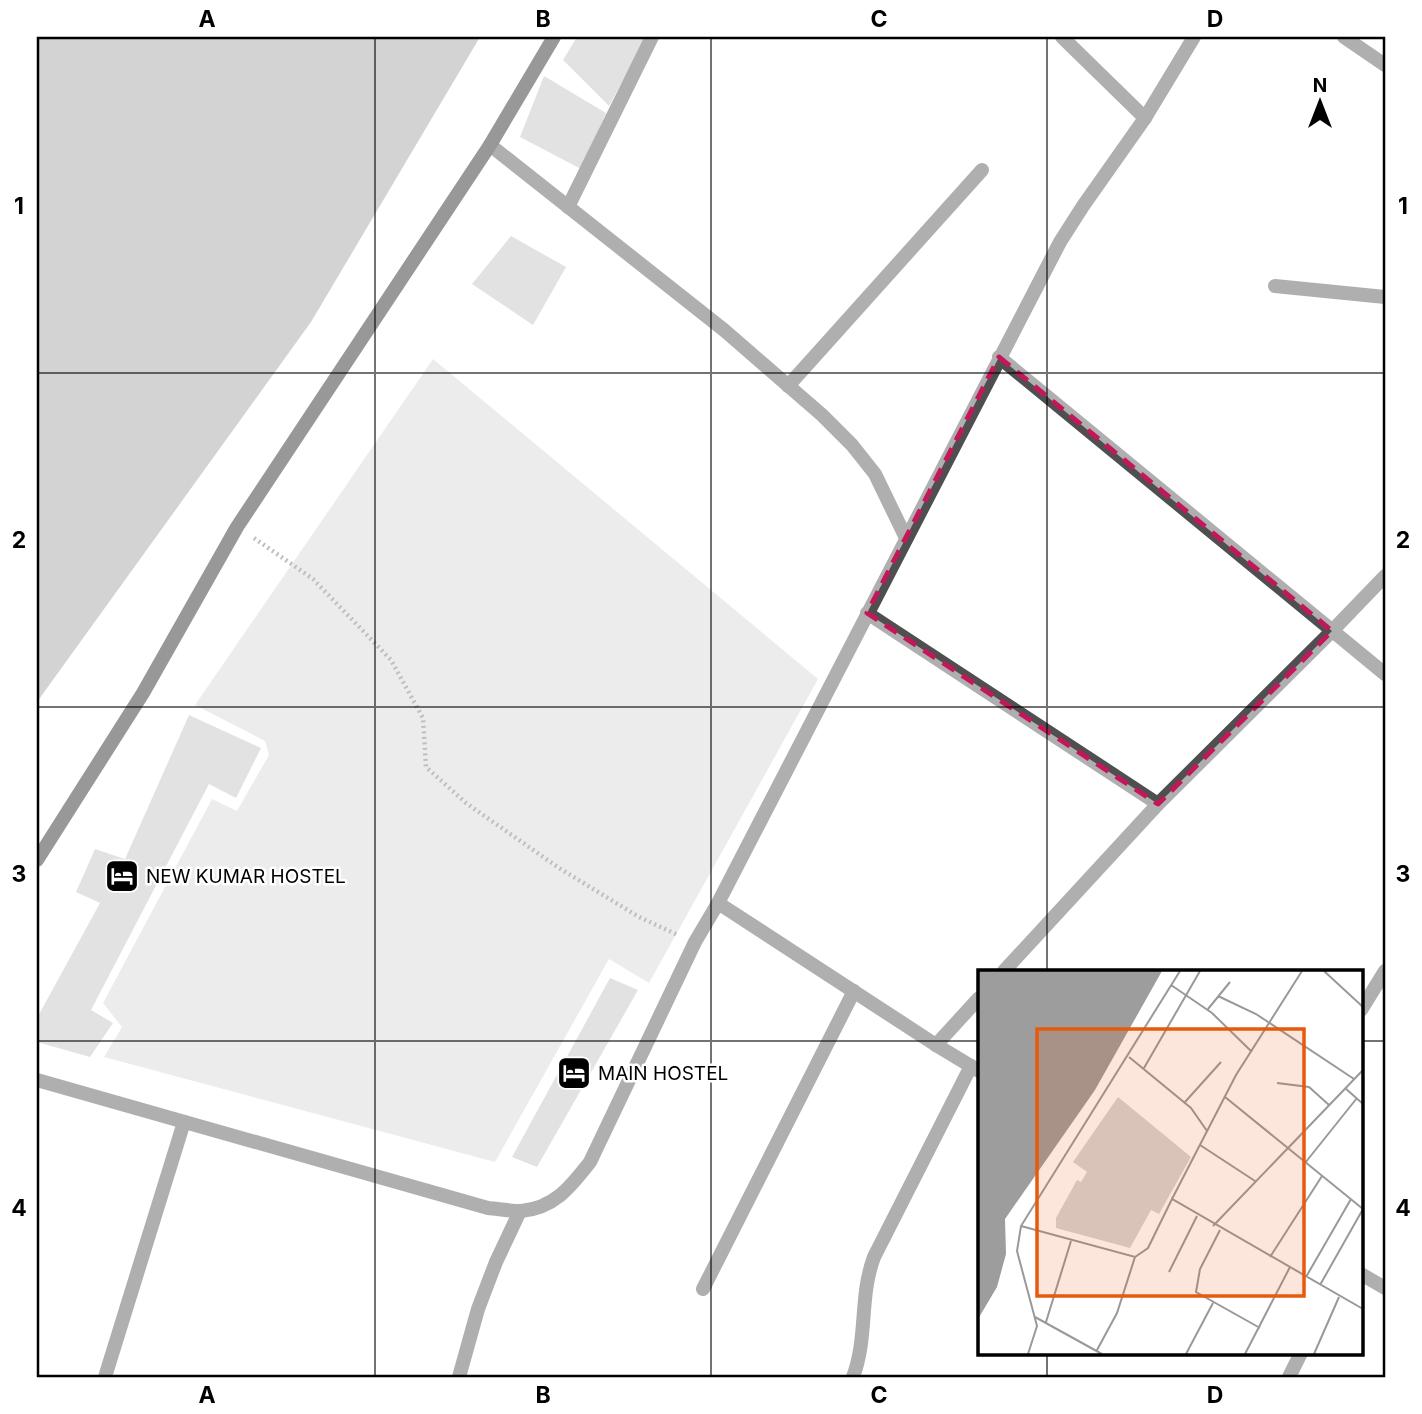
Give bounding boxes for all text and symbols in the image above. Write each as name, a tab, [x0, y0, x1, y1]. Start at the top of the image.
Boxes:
text: A	[198, 5, 216, 33]
text: B	[535, 5, 551, 33]
text: C	[870, 5, 888, 33]
text: D	[1207, 5, 1223, 33]
north arrow	[1286, 66, 1356, 136]
text: N	[1313, 74, 1327, 97]
text: 1	[14, 192, 24, 220]
text: 1	[1398, 192, 1408, 220]
text: 2	[12, 526, 26, 554]
text: 2	[1396, 526, 1410, 554]
hotel icon: NEW KUMAR HOSTEL	[103, 857, 141, 895]
text: 3	[12, 860, 26, 888]
text: 3	[1396, 860, 1410, 888]
place label: NEW KUMAR HOSTEL	[146, 865, 346, 888]
inset map	[978, 970, 1362, 1354]
hotel icon: MAIN HOSTEL	[555, 1054, 593, 1092]
place label: MAIN HOSTEL	[598, 1062, 728, 1085]
text: 4	[11, 1194, 27, 1222]
text: 4	[1395, 1194, 1411, 1222]
text: A	[198, 1381, 216, 1409]
text: B	[535, 1381, 551, 1409]
text: C	[870, 1381, 888, 1409]
text: D	[1207, 1381, 1223, 1409]

